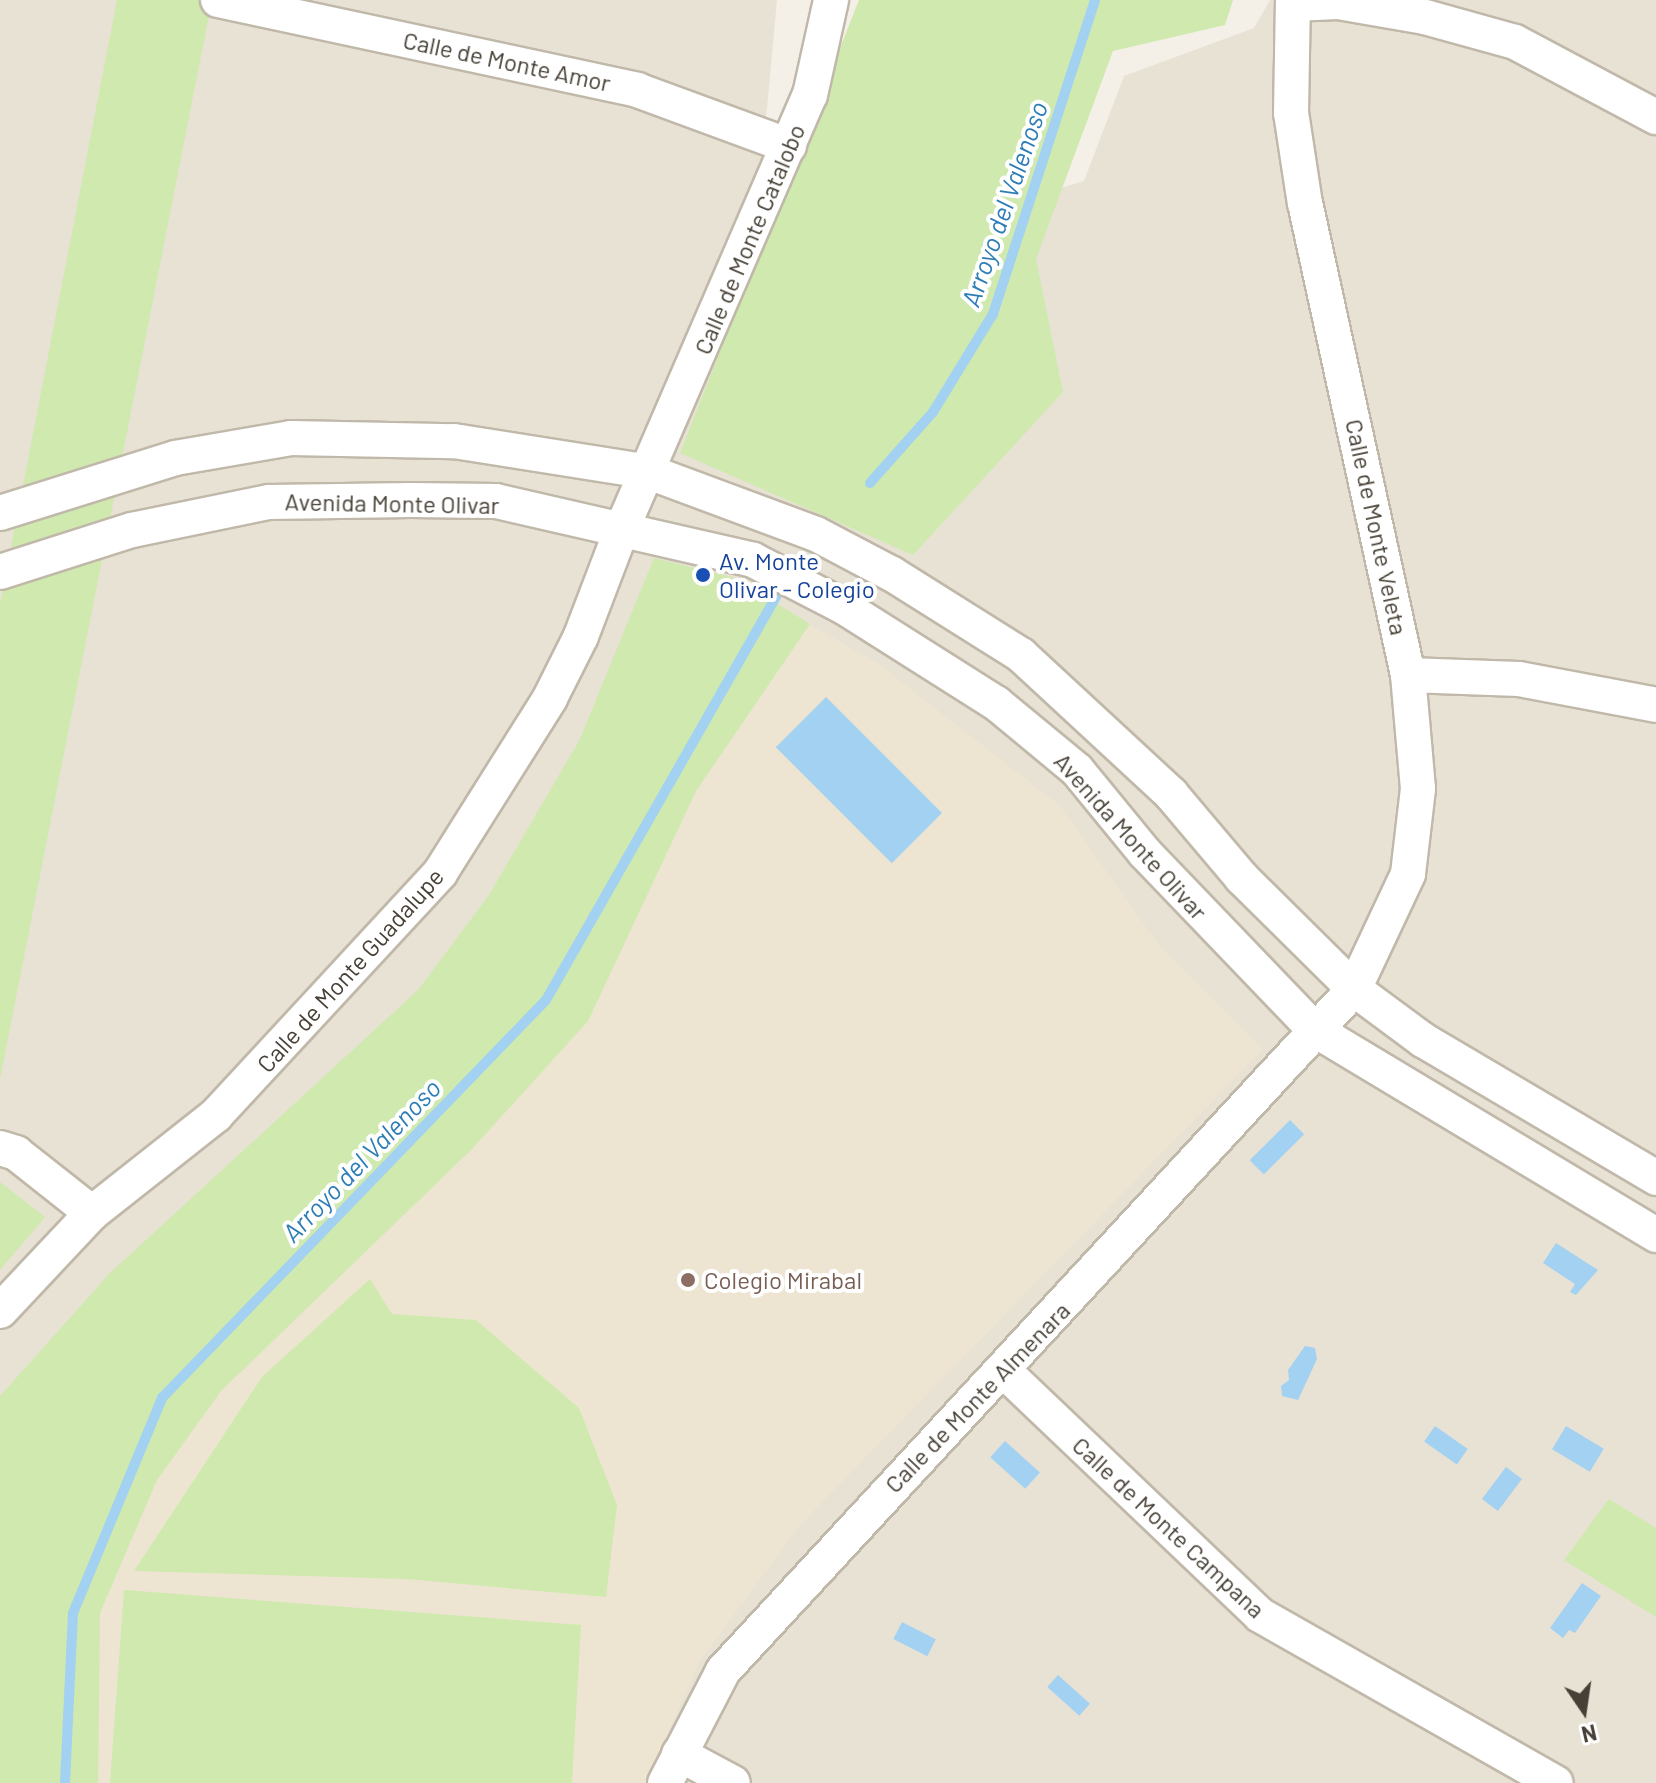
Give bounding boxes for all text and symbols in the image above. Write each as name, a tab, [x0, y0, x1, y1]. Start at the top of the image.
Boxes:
street label: Calle de Monte Amor	[401, 25, 613, 97]
water label: Arroyo del Valenoso	[954, 97, 1054, 311]
street label: Calle de Monte Catalobo	[687, 120, 811, 358]
street label: Calle de Monte Veleta	[1340, 416, 1414, 638]
street label: Avenida Monte Olivar	[284, 487, 500, 519]
place label: Av. Monte Olivar - Colegio	[719, 547, 875, 603]
marker: Av. Monte Olivar - Colegio	[694, 566, 712, 584]
street label: Avenida Monte Olivar	[1048, 747, 1214, 925]
street label: Calle de Monte Guadalupe	[251, 862, 449, 1078]
water label: Arroyo del Valenoso	[275, 1072, 447, 1248]
place label: Colegio Mirabal	[704, 1266, 862, 1294]
marker: Colegio Mirabal	[679, 1271, 697, 1289]
street label: Calle de Monte Almenara	[878, 1296, 1076, 1498]
street label: Calle de Monte Campana	[1067, 1430, 1271, 1624]
north arrow	[1544, 1671, 1624, 1751]
text: N	[1579, 1720, 1599, 1749]

